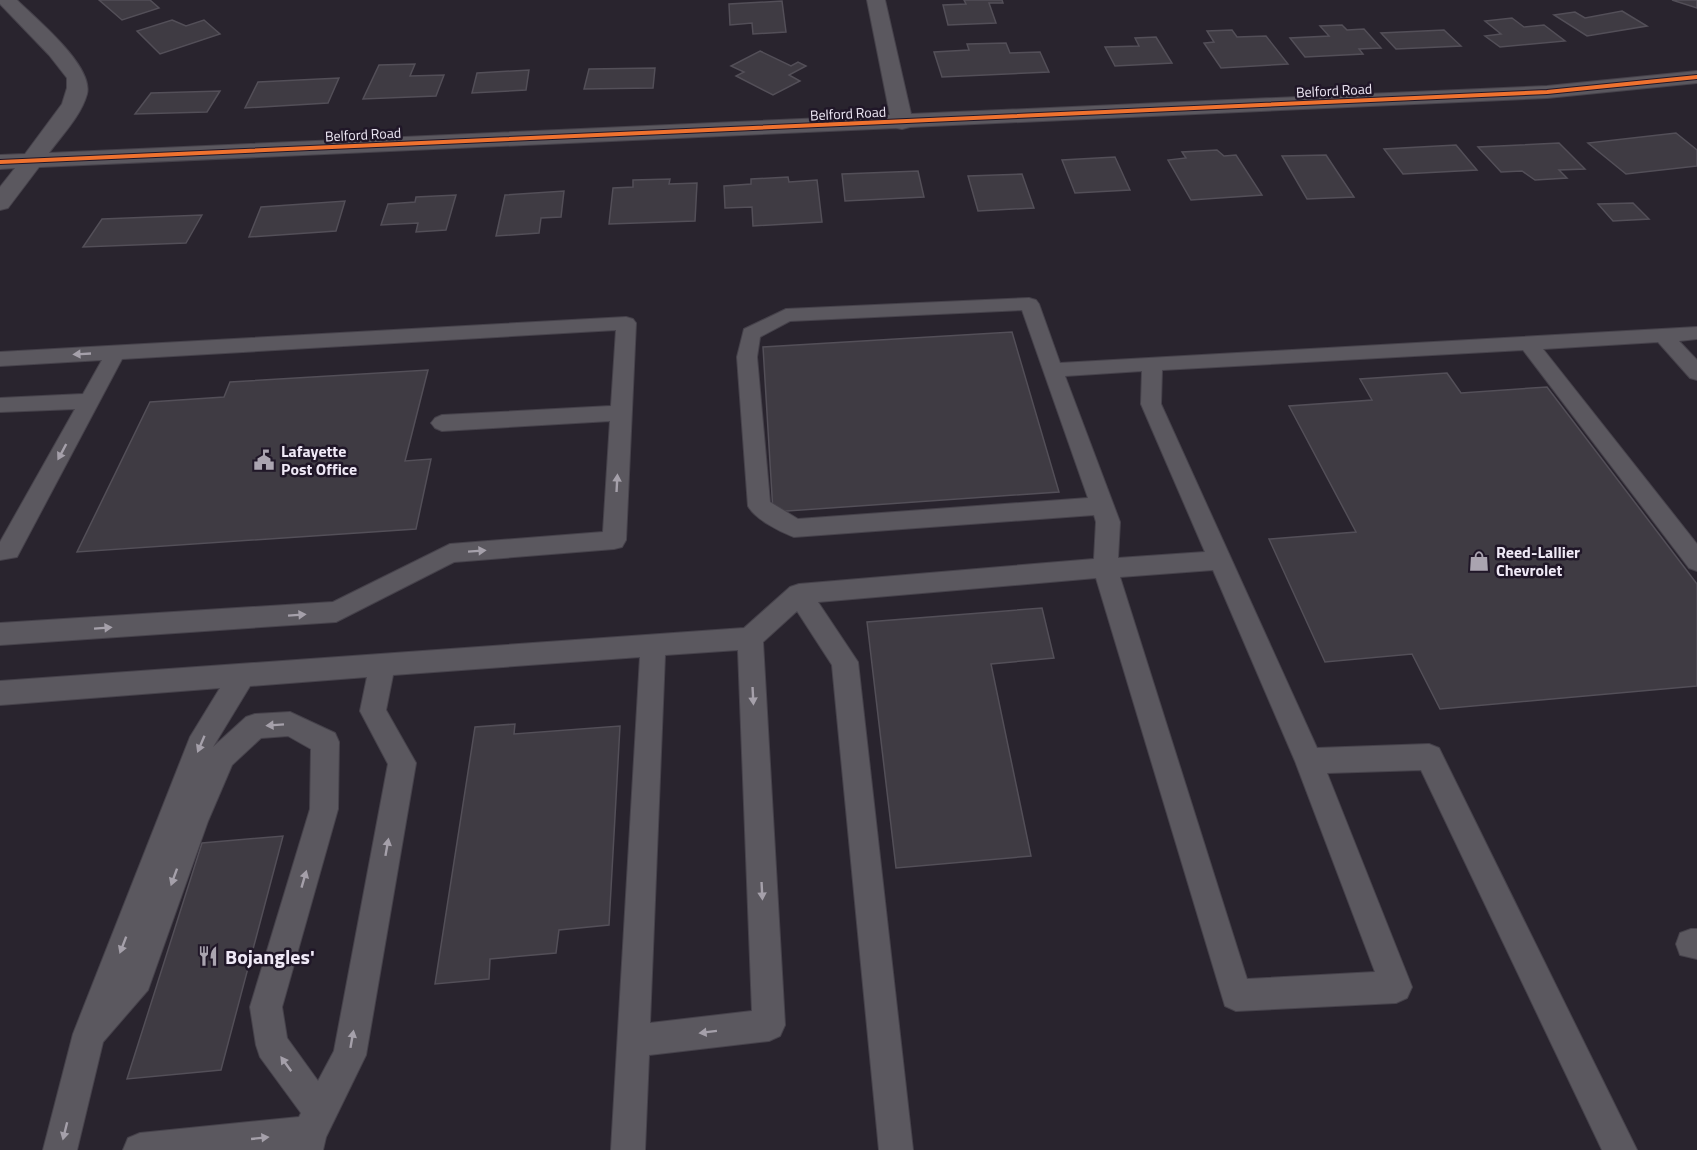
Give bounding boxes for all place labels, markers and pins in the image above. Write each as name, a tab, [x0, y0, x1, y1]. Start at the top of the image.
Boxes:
place label: Lafayette Post Office	[281, 439, 357, 481]
public building icon: Lafayette Post Office	[252, 448, 276, 472]
place label: Reed-Lallier Chevrolet	[1496, 540, 1580, 582]
shop icon: Reed-Lallier Chevrolet	[1467, 549, 1491, 573]
place label: Bojangles'	[225, 941, 315, 972]
restaurant icon: Bojangles'	[196, 944, 220, 968]

